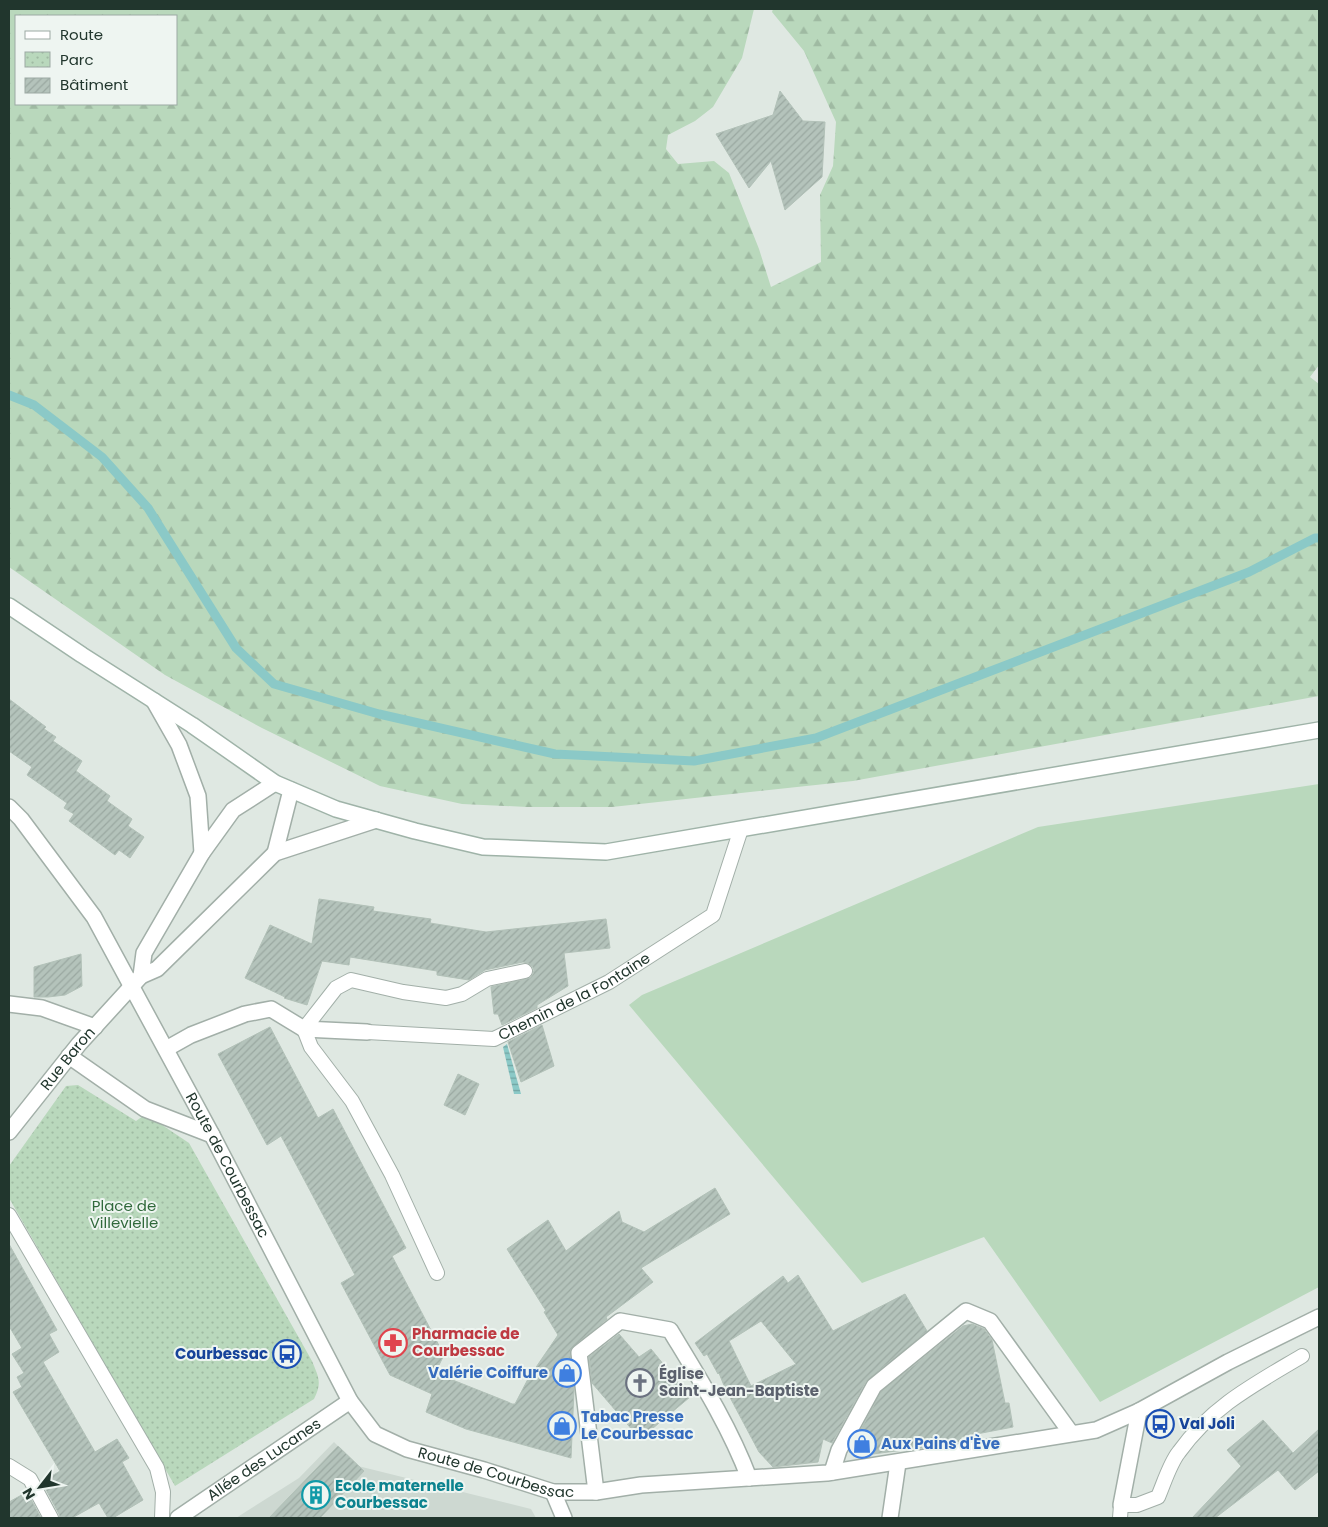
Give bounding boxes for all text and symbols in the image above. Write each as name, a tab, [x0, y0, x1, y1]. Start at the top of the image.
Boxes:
legend	[15, 15, 178, 105]
text: Route	[60, 24, 103, 45]
text: Parc	[60, 49, 94, 70]
text: Bâtiment	[60, 74, 128, 95]
street label: Chemin de la Fontaine	[494, 947, 654, 1045]
street label: Rue Baron	[35, 1022, 100, 1094]
street label: Route de Courbessac	[181, 1089, 275, 1241]
park label: Place de Villevielle	[90, 1195, 158, 1233]
place label: Pharmacie de Courbessac	[412, 1323, 520, 1361]
pharmacy icon: Pharmacie de Courbessac	[378, 1328, 408, 1358]
bus stop icon: Courbessac	[272, 1339, 302, 1369]
place label: Courbessac	[175, 1343, 268, 1364]
shop icon: Valérie Coiffure	[552, 1358, 582, 1388]
place label: Valérie Coiffure	[428, 1362, 548, 1383]
place label: Église Saint-Jean-Baptiste	[659, 1363, 819, 1401]
church icon: Église Saint-Jean-Baptiste	[625, 1368, 655, 1398]
place label: Tabac Presse Le Courbessac	[581, 1406, 694, 1444]
bus stop icon: Val Joli	[1145, 1409, 1175, 1439]
shop icon: Tabac Presse Le Courbessac	[547, 1411, 577, 1441]
street label: Allée des Lucanes	[203, 1413, 325, 1505]
place label: Val Joli	[1179, 1413, 1235, 1434]
shop icon: Aux Pains d'Ève	[847, 1429, 877, 1459]
place label: Aux Pains d'Ève	[881, 1433, 1000, 1454]
street label: Route de Courbessac	[416, 1441, 574, 1502]
north arrow	[15, 1462, 65, 1512]
place label: Ecole maternelle Courbessac	[335, 1475, 464, 1513]
building icon: Ecole maternelle Courbessac	[301, 1480, 331, 1510]
text: N	[18, 1484, 40, 1503]

